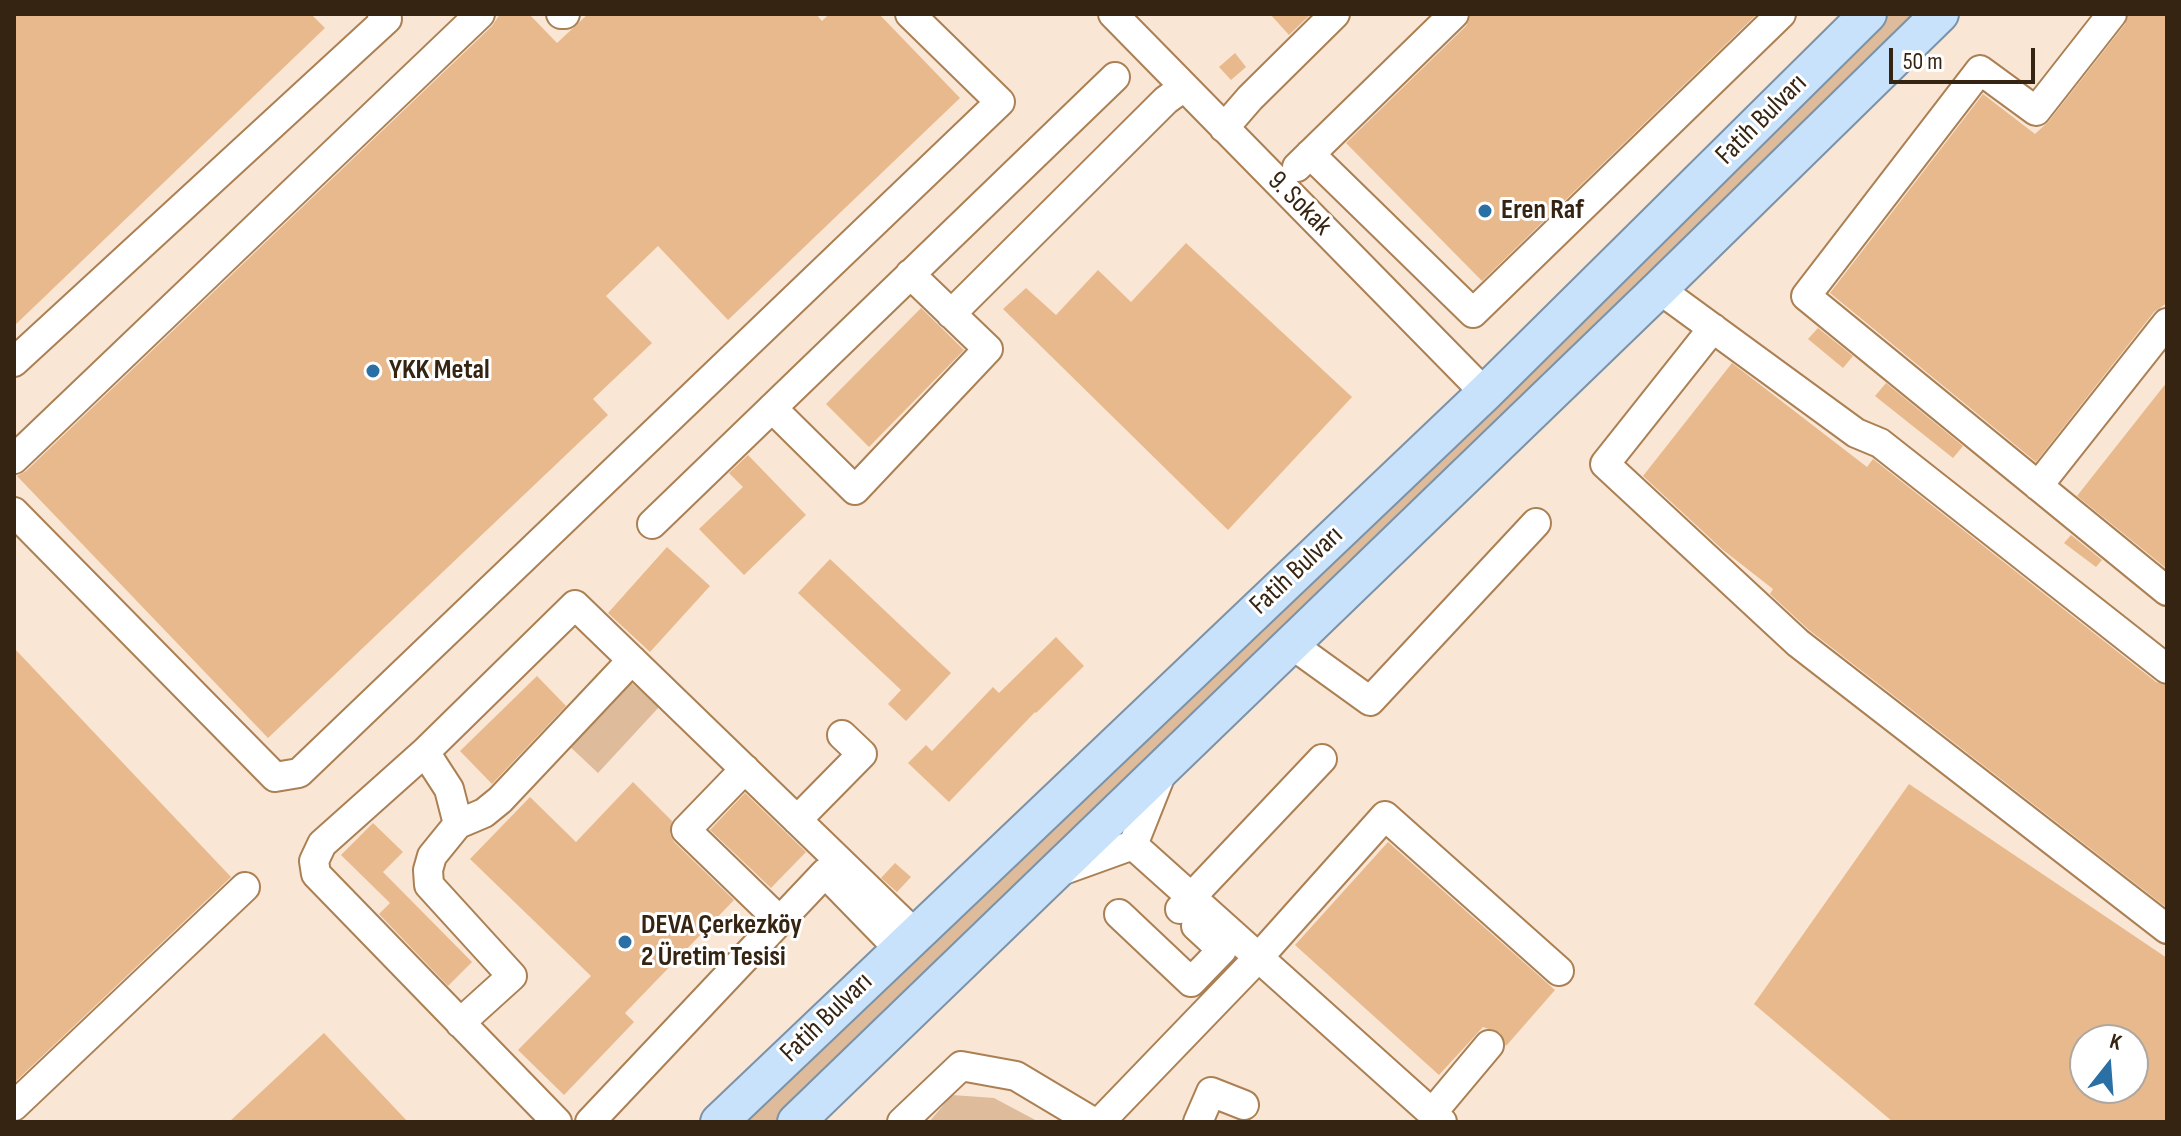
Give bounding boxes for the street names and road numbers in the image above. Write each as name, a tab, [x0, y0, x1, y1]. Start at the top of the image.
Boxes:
street label: Fatih Bulvarı	[1710, 68, 1814, 172]
street label: 9. Sokak	[1260, 165, 1338, 243]
street label: Fatih Bulvarı	[1244, 520, 1350, 622]
street label: Fatih Bulvarı	[774, 966, 880, 1070]

